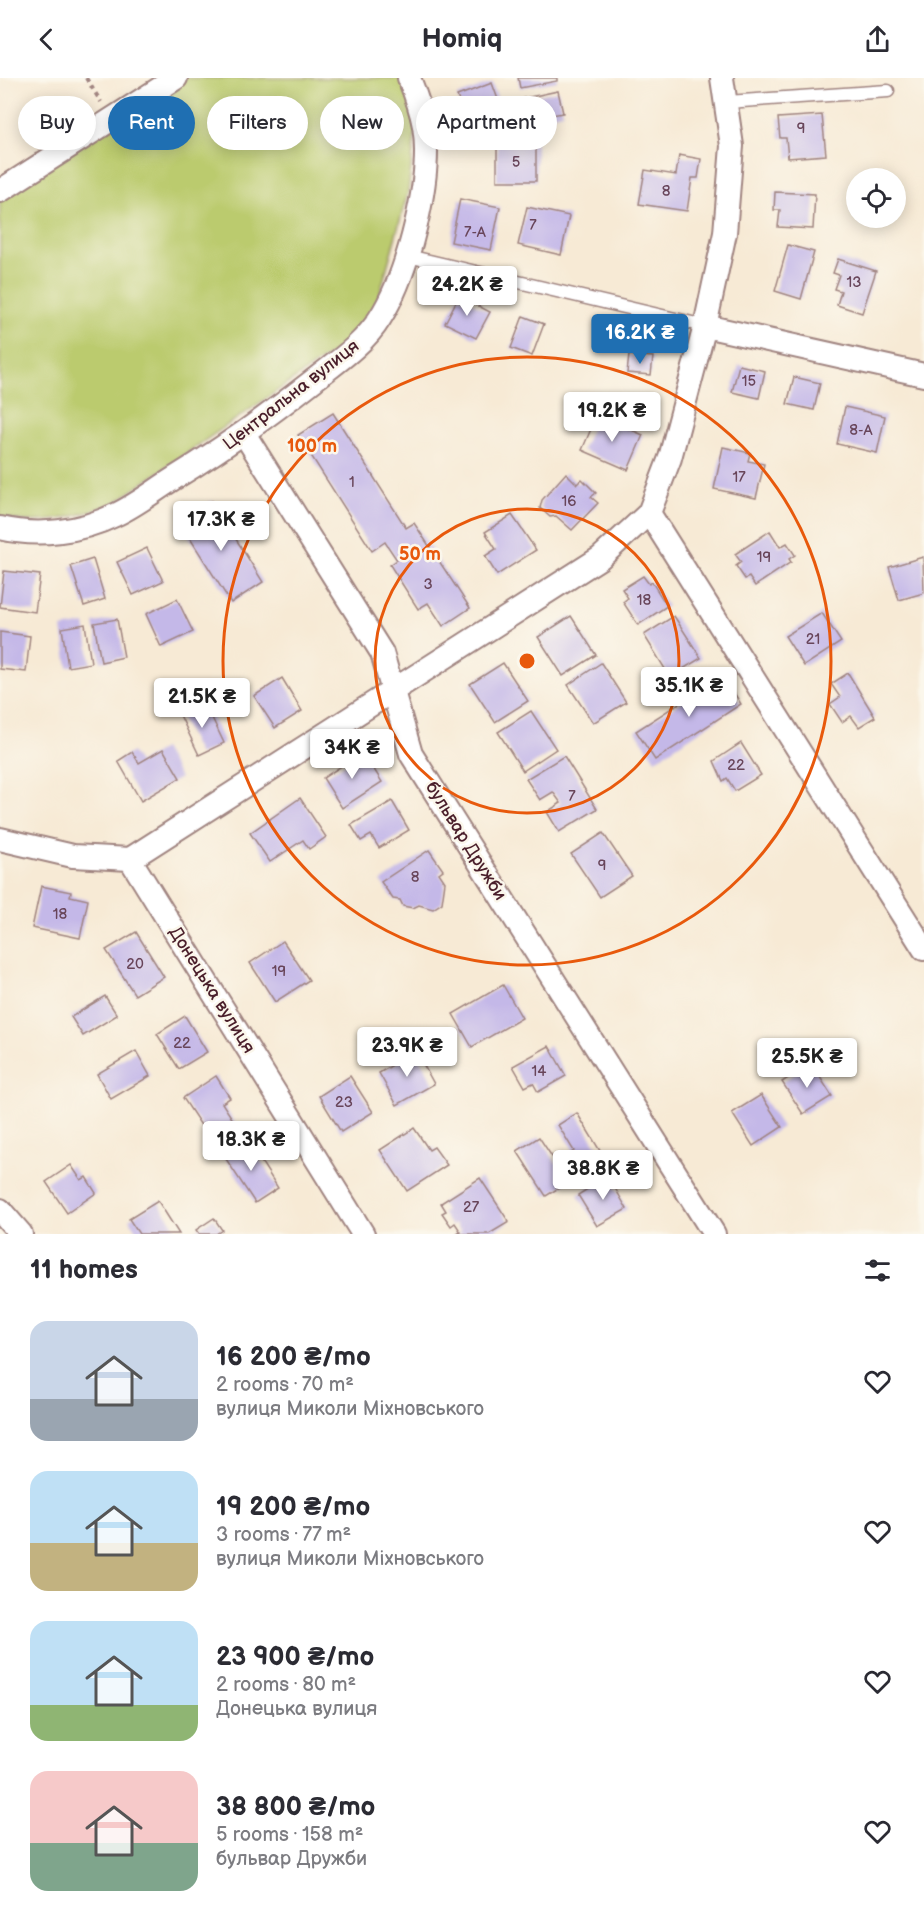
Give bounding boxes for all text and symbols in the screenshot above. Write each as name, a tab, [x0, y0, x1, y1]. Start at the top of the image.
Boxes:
icon: back	[30, 23, 63, 56]
text: Homiq	[422, 23, 502, 55]
icon: share	[861, 23, 894, 56]
chip: Buy	[18, 96, 96, 150]
chip: Rent	[108, 96, 195, 150]
chip: Filters	[207, 96, 308, 150]
chip: New	[320, 96, 404, 150]
chip: Apartment	[416, 96, 557, 150]
house number: 9	[797, 119, 805, 138]
house number: 5	[512, 153, 520, 172]
map controls	[846, 168, 906, 228]
button: locate	[846, 168, 906, 228]
house number: 8	[662, 182, 671, 201]
house number: 7	[529, 216, 537, 235]
house number: 7-А	[464, 223, 487, 242]
pin: 24.2K ₴	[412, 266, 522, 317]
text: 24.2K ₴	[431, 273, 503, 297]
house number: 13	[846, 273, 862, 292]
pin: 16.2K ₴	[585, 314, 695, 365]
text: 16.2K ₴	[605, 321, 675, 345]
street label: Центральна вулиця	[219, 335, 363, 455]
house number: 15	[742, 372, 756, 391]
pin: 19.2K ₴	[557, 392, 667, 443]
text: 19.2K ₴	[578, 399, 646, 423]
house number: 8-А	[849, 421, 874, 440]
text: 100 m	[287, 436, 337, 457]
house number: 17	[732, 468, 746, 487]
house number: 1	[349, 473, 355, 492]
house number: 16	[562, 492, 576, 511]
pin: 17.3K ₴	[166, 501, 276, 552]
text: 17.3K ₴	[187, 508, 255, 532]
text: 50 m	[399, 544, 441, 565]
house number: 19	[757, 548, 771, 567]
house number: 3	[423, 575, 433, 594]
house number: 18	[637, 591, 652, 610]
house number: 21	[806, 630, 820, 649]
centre of rings	[517, 651, 537, 671]
pin: 35.1K ₴	[634, 667, 744, 718]
text: 35.1K ₴	[655, 674, 723, 698]
pin: 21.5K ₴	[147, 678, 257, 729]
text: 21.5K ₴	[168, 685, 236, 709]
pin: 34K ₴	[310, 729, 394, 780]
text: 34K ₴	[324, 736, 380, 760]
house number: 22	[727, 756, 745, 775]
street label: бульвар Дружби	[421, 778, 511, 904]
house number: 7	[568, 787, 576, 806]
house number: 9	[598, 856, 606, 875]
house number: 8	[411, 868, 420, 887]
house number: 18	[53, 905, 68, 924]
street label: Донецька вулиця	[165, 923, 259, 1057]
house number: 20	[126, 955, 144, 974]
house number: 19	[272, 962, 286, 981]
pin: 23.9K ₴	[352, 1027, 462, 1078]
house number: 22	[173, 1034, 191, 1053]
text: 23.9K ₴	[371, 1034, 443, 1058]
pin: 25.5K ₴	[752, 1038, 862, 1089]
text: 25.5K ₴	[771, 1045, 843, 1069]
house number: 14	[532, 1062, 546, 1081]
house number: 23	[335, 1093, 353, 1112]
pin: 18.3K ₴	[196, 1121, 306, 1172]
text: 18.3K ₴	[217, 1128, 285, 1152]
pin: 38.8K ₴	[548, 1150, 658, 1201]
text: 38.8K ₴	[567, 1157, 639, 1181]
house number: 27	[463, 1198, 480, 1217]
icon: filters	[861, 1254, 894, 1287]
text: 11 homes	[30, 1255, 138, 1286]
text: 16 200 ₴/mo	[216, 1342, 371, 1373]
icon: home	[78, 1345, 150, 1417]
icon: heart	[861, 1365, 894, 1398]
text: 2 rooms · 70 m²	[216, 1373, 354, 1397]
text: вулиця Миколи Міхновського	[216, 1397, 484, 1421]
text: 19 200 ₴/mo	[216, 1492, 370, 1523]
icon: home	[78, 1495, 150, 1567]
icon: heart	[861, 1515, 894, 1548]
text: 3 rooms · 77 m²	[216, 1523, 351, 1547]
text: вулиця Миколи Міхновського	[216, 1547, 484, 1571]
text: 23 900 ₴/mo	[216, 1642, 374, 1673]
icon: home	[78, 1645, 150, 1717]
icon: heart	[861, 1665, 894, 1698]
text: 2 rooms · 80 m²	[216, 1673, 356, 1697]
text: Донецька вулиця	[216, 1697, 377, 1721]
text: 38 800 ₴/mo	[216, 1792, 375, 1823]
icon: home	[78, 1795, 150, 1867]
icon: heart	[861, 1815, 894, 1848]
text: 5 rooms · 158 m²	[216, 1823, 363, 1847]
text: бульвар Дружби	[216, 1847, 367, 1871]

